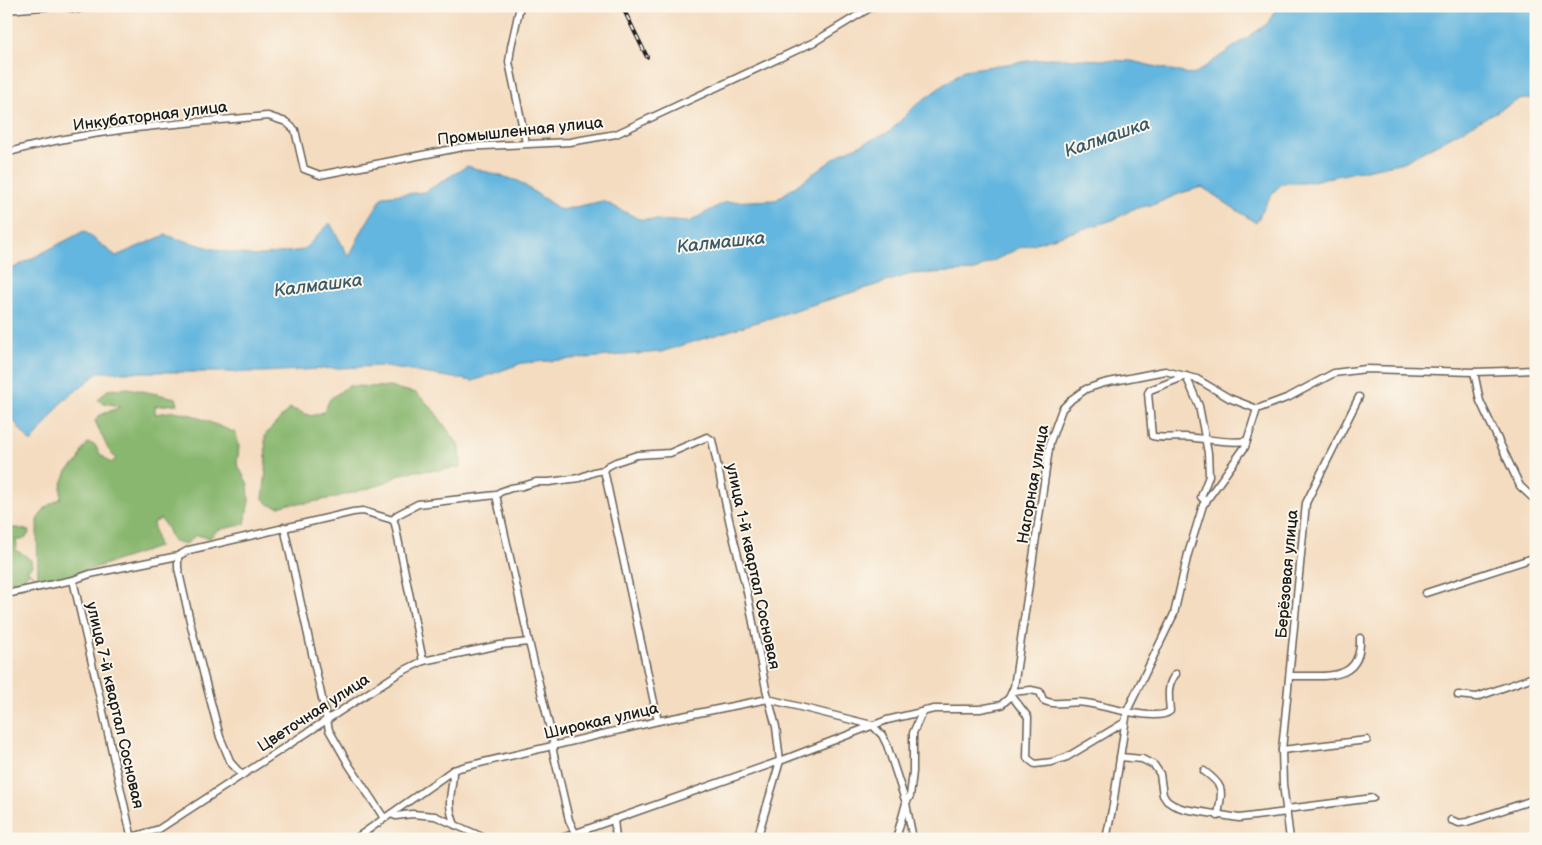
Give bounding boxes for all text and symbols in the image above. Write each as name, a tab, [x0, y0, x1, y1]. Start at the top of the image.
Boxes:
street label: Инкубаторная улица	[72, 98, 229, 135]
street label: Промышленная улица	[436, 113, 605, 150]
water label: Калмашка	[1062, 113, 1153, 162]
water label: Калмашка	[676, 227, 766, 258]
water label: Калмашка	[273, 270, 364, 301]
street label: Нагорная улица	[1014, 423, 1053, 545]
street label: улица 1-й квартал Сосновая	[721, 461, 784, 671]
street label: Берёзовая улица	[1272, 508, 1303, 639]
street label: улица 7-й квартал Сосновая	[81, 600, 148, 811]
street label: Цветочная улица	[254, 670, 374, 756]
street label: Широкая улица	[542, 699, 661, 744]

